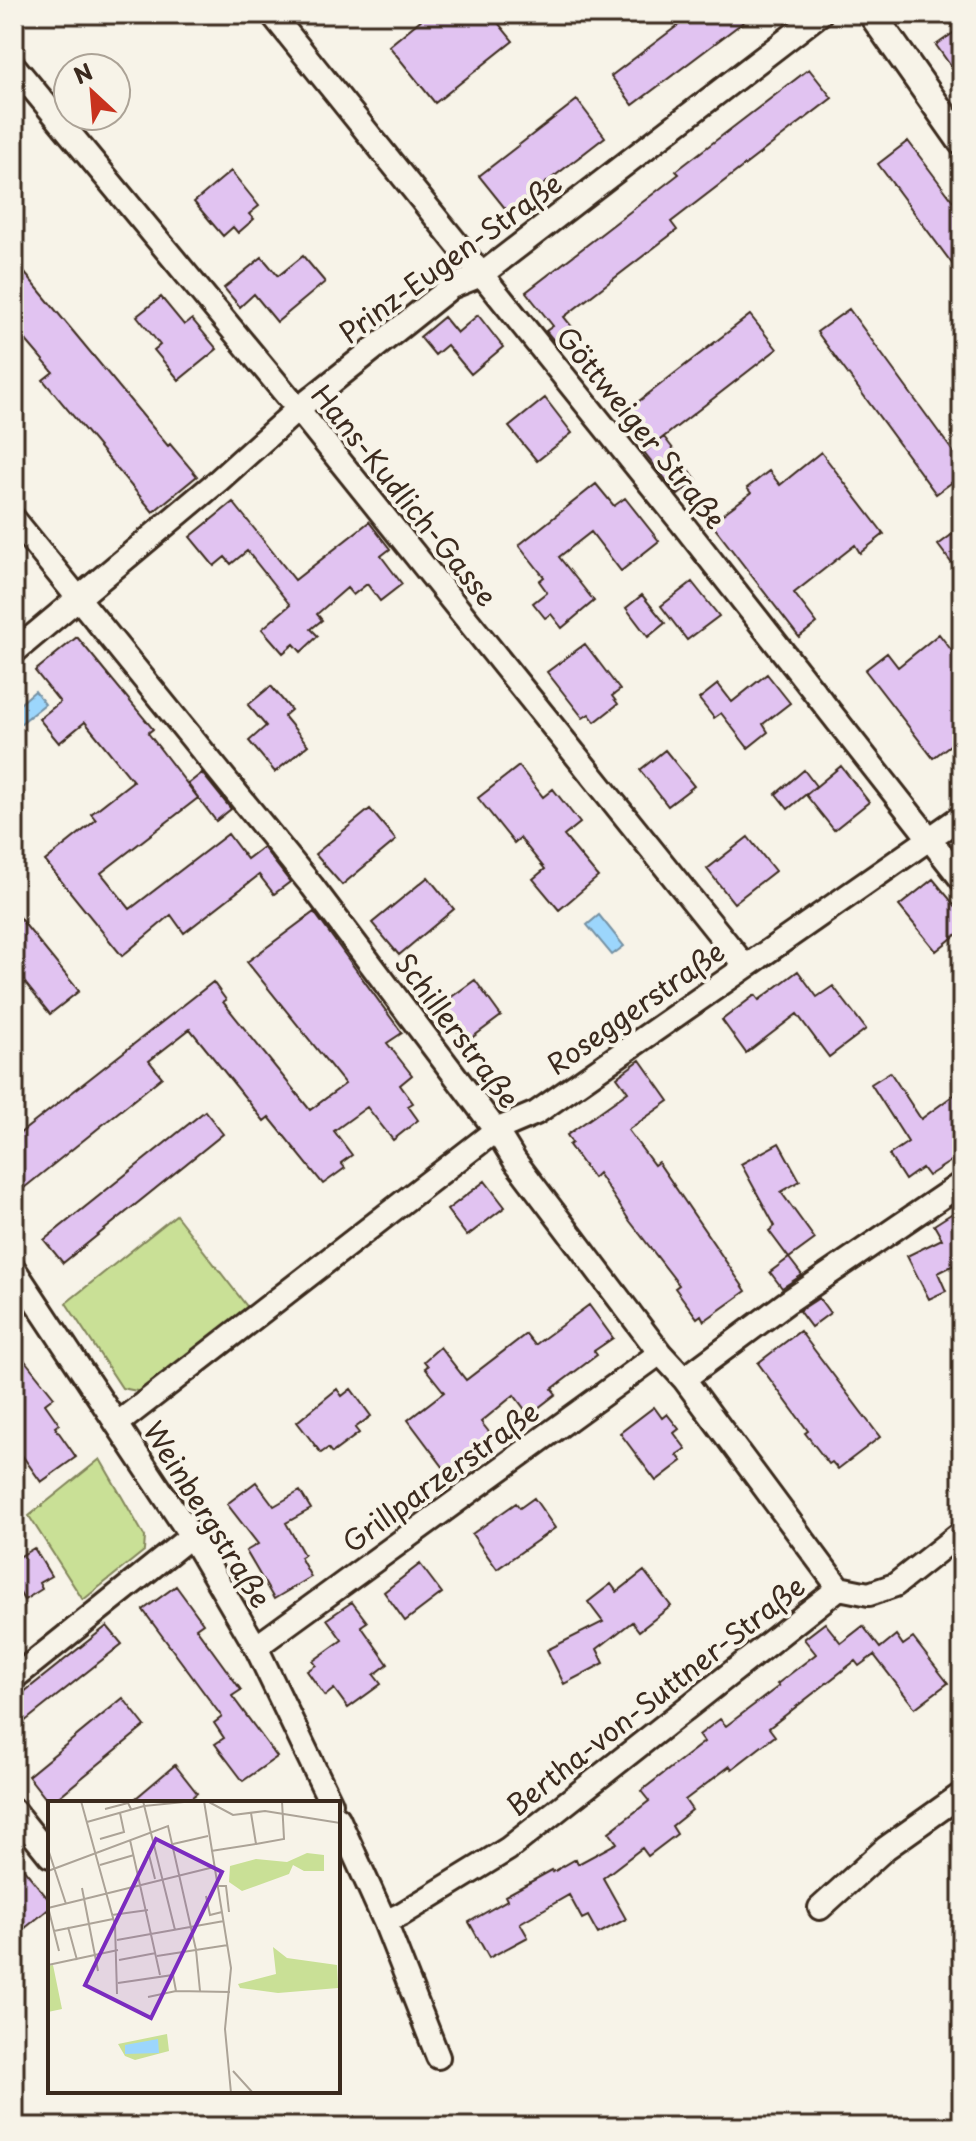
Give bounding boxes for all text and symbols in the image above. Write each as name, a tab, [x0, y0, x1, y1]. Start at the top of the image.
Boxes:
north arrow	[52, 52, 132, 132]
text: N	[68, 54, 98, 91]
street label: Prinz-Eugen-Straße	[329, 161, 571, 353]
street label: Göttweiger Straße	[547, 316, 737, 538]
street label: Hans-Kudlich-Gasse	[302, 375, 508, 615]
street label: Roseggerstraße	[537, 929, 733, 1085]
street label: Schillerstraße	[385, 943, 531, 1117]
street label: Grillparzerstraße	[333, 1390, 547, 1562]
street label: Weinbergstraße	[133, 1412, 283, 1616]
street label: Bertha-von-Suttner-Straße	[496, 1564, 814, 1826]
inset map	[48, 1801, 340, 2093]

